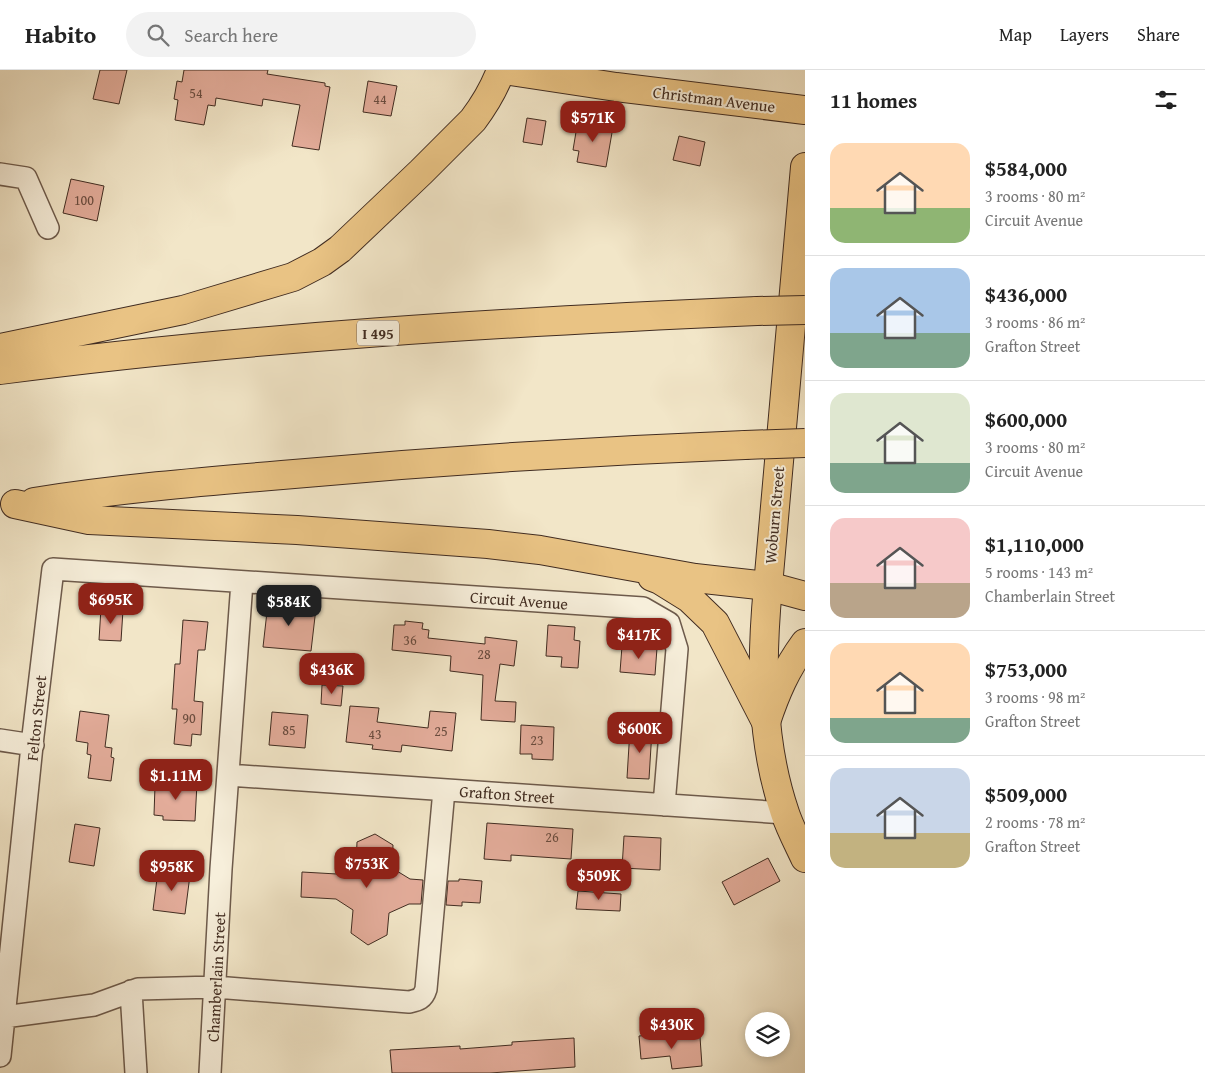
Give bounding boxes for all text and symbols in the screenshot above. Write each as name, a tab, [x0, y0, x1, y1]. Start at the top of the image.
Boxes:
search box	[126, 12, 476, 57]
text: Habito	[25, 17, 96, 52]
icon: search	[144, 21, 172, 49]
text: Search here	[184, 21, 278, 49]
text: Map	[999, 21, 1032, 48]
text: Layers	[1060, 21, 1109, 48]
text: Share	[1137, 21, 1180, 48]
street label: Christman Avenue	[651, 80, 777, 118]
house number: 54	[189, 83, 203, 103]
text: 11 homes	[830, 85, 917, 116]
icon: filters	[1152, 86, 1180, 114]
house number: 44	[373, 89, 387, 109]
pin: $571K	[558, 100, 628, 143]
text: $571K	[571, 105, 615, 129]
text: $584,000	[985, 153, 1067, 184]
icon: home	[870, 163, 930, 223]
text: 3 rooms · 80 m²	[985, 184, 1085, 208]
house number: 100	[74, 190, 94, 210]
text: Circuit Avenue	[985, 208, 1083, 232]
text: $436,000	[985, 279, 1067, 310]
icon: home	[870, 288, 930, 348]
text: 3 rooms · 86 m²	[985, 310, 1085, 334]
road number: I 495	[357, 320, 399, 346]
text: Grafton Street	[985, 334, 1080, 358]
text: $600,000	[985, 404, 1067, 435]
icon: home	[870, 413, 930, 473]
text: 3 rooms · 80 m²	[985, 435, 1085, 459]
text: Circuit Avenue	[985, 459, 1083, 483]
street label: Woburn Street	[758, 465, 790, 565]
text: $1,110,000	[985, 529, 1084, 560]
icon: home	[870, 538, 930, 598]
text: 5 rooms · 143 m²	[985, 560, 1093, 584]
pin: $695K	[76, 582, 146, 625]
pin: $584K	[254, 584, 324, 627]
text: Chamberlain Street	[985, 584, 1115, 608]
street label: Circuit Avenue	[469, 585, 569, 615]
text: $695K	[89, 587, 133, 611]
text: $584K	[267, 589, 311, 613]
pin: $417K	[604, 618, 674, 660]
text: $417K	[617, 622, 661, 646]
house number: 36	[403, 630, 417, 650]
house number: 28	[477, 644, 491, 664]
pin: $436K	[297, 652, 367, 695]
text: $753,000	[985, 654, 1067, 685]
text: $436K	[310, 657, 354, 681]
icon: home	[870, 663, 930, 723]
street label: Felton Street	[20, 674, 52, 762]
text: 3 rooms · 98 m²	[985, 685, 1085, 709]
house number: 90	[182, 708, 196, 728]
text: Grafton Street	[985, 709, 1080, 733]
pin: $600K	[605, 712, 675, 754]
text: $600K	[618, 716, 662, 740]
house number: 85	[282, 720, 296, 740]
house number: 25	[434, 721, 448, 741]
house number: 43	[368, 724, 382, 744]
house number: 23	[530, 730, 544, 750]
pin: $1.11M	[135, 758, 217, 801]
text: $1.11M	[150, 763, 202, 787]
street label: Grafton Street	[459, 779, 556, 809]
text: $509,000	[985, 779, 1067, 810]
icon: home	[870, 788, 930, 848]
text: 2 rooms · 78 m²	[985, 810, 1085, 834]
house number: 26	[545, 827, 559, 847]
text: Grafton Street	[985, 834, 1080, 858]
pin: $753K	[332, 846, 402, 889]
pin: $958K	[137, 850, 207, 892]
text: $753K	[345, 851, 389, 875]
text: $958K	[150, 854, 194, 878]
pin: $509K	[564, 858, 634, 901]
text: $509K	[577, 863, 621, 887]
street label: Chamberlain Street	[201, 911, 231, 1043]
pin: $430K	[637, 1008, 707, 1050]
text: $430K	[650, 1012, 694, 1036]
map controls	[745, 1012, 790, 1057]
button: layers	[745, 1012, 790, 1057]

